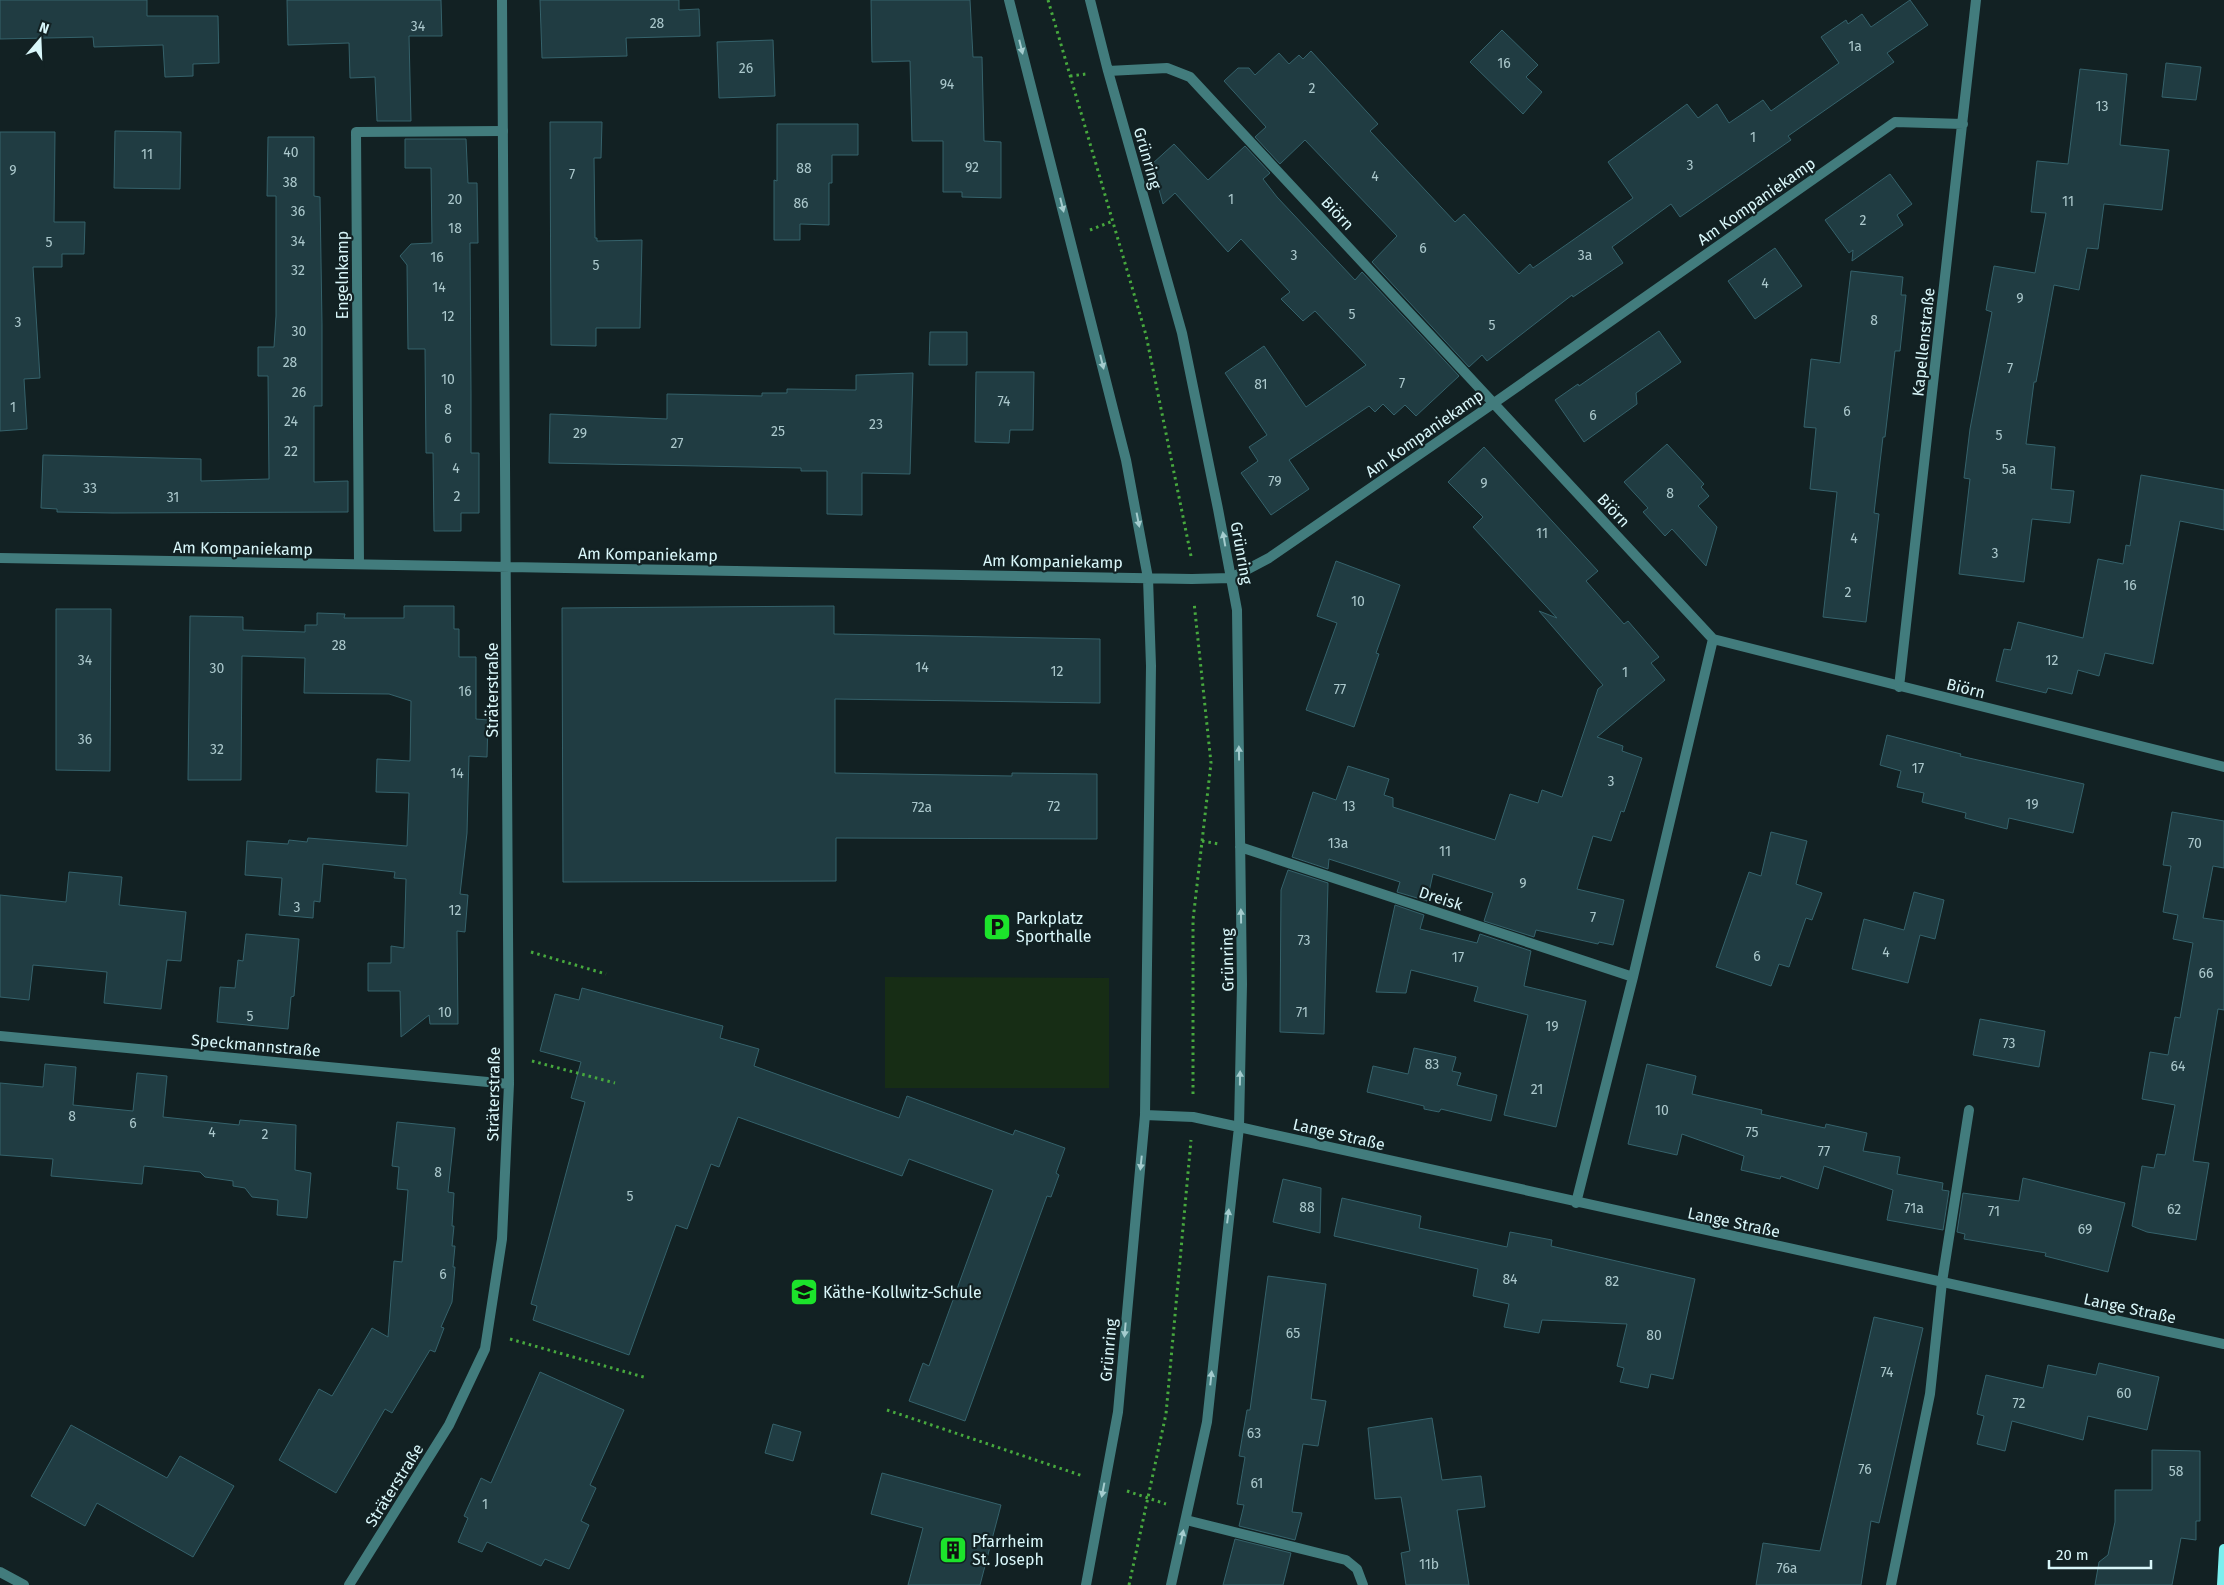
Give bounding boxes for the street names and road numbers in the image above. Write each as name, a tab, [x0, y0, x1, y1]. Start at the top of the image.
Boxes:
street label: Grünring	[1130, 125, 1166, 192]
street label: Am Kompaniekamp	[1694, 154, 1819, 249]
street label: Biörn	[1317, 193, 1358, 234]
street label: Engelnkamp	[333, 231, 352, 319]
street label: Kapellenstraße	[1908, 287, 1939, 397]
street label: Am Kompaniekamp	[1362, 386, 1487, 481]
street label: Biörn	[1593, 490, 1634, 531]
street label: Grünring	[1227, 520, 1256, 587]
street label: Am Kompaniekamp	[173, 538, 313, 559]
street label: Am Kompaniekamp	[578, 544, 718, 565]
street label: Am Kompaniekamp	[983, 551, 1123, 572]
street label: Sträterstraße	[483, 643, 502, 737]
street label: Biörn	[1945, 675, 1987, 702]
street label: Dreisk	[1417, 883, 1466, 915]
street label: Grünring	[1217, 927, 1238, 992]
street label: Speckmannstraße	[191, 1030, 321, 1061]
street label: Sträterstraße	[483, 1046, 504, 1142]
street label: Lange Straße	[1291, 1115, 1387, 1154]
street label: Lange Straße	[1686, 1203, 1782, 1242]
street label: Lange Straße	[2082, 1289, 2178, 1328]
street label: Grünring	[1096, 1317, 1121, 1382]
street label: Sträterstraße	[361, 1440, 428, 1530]

